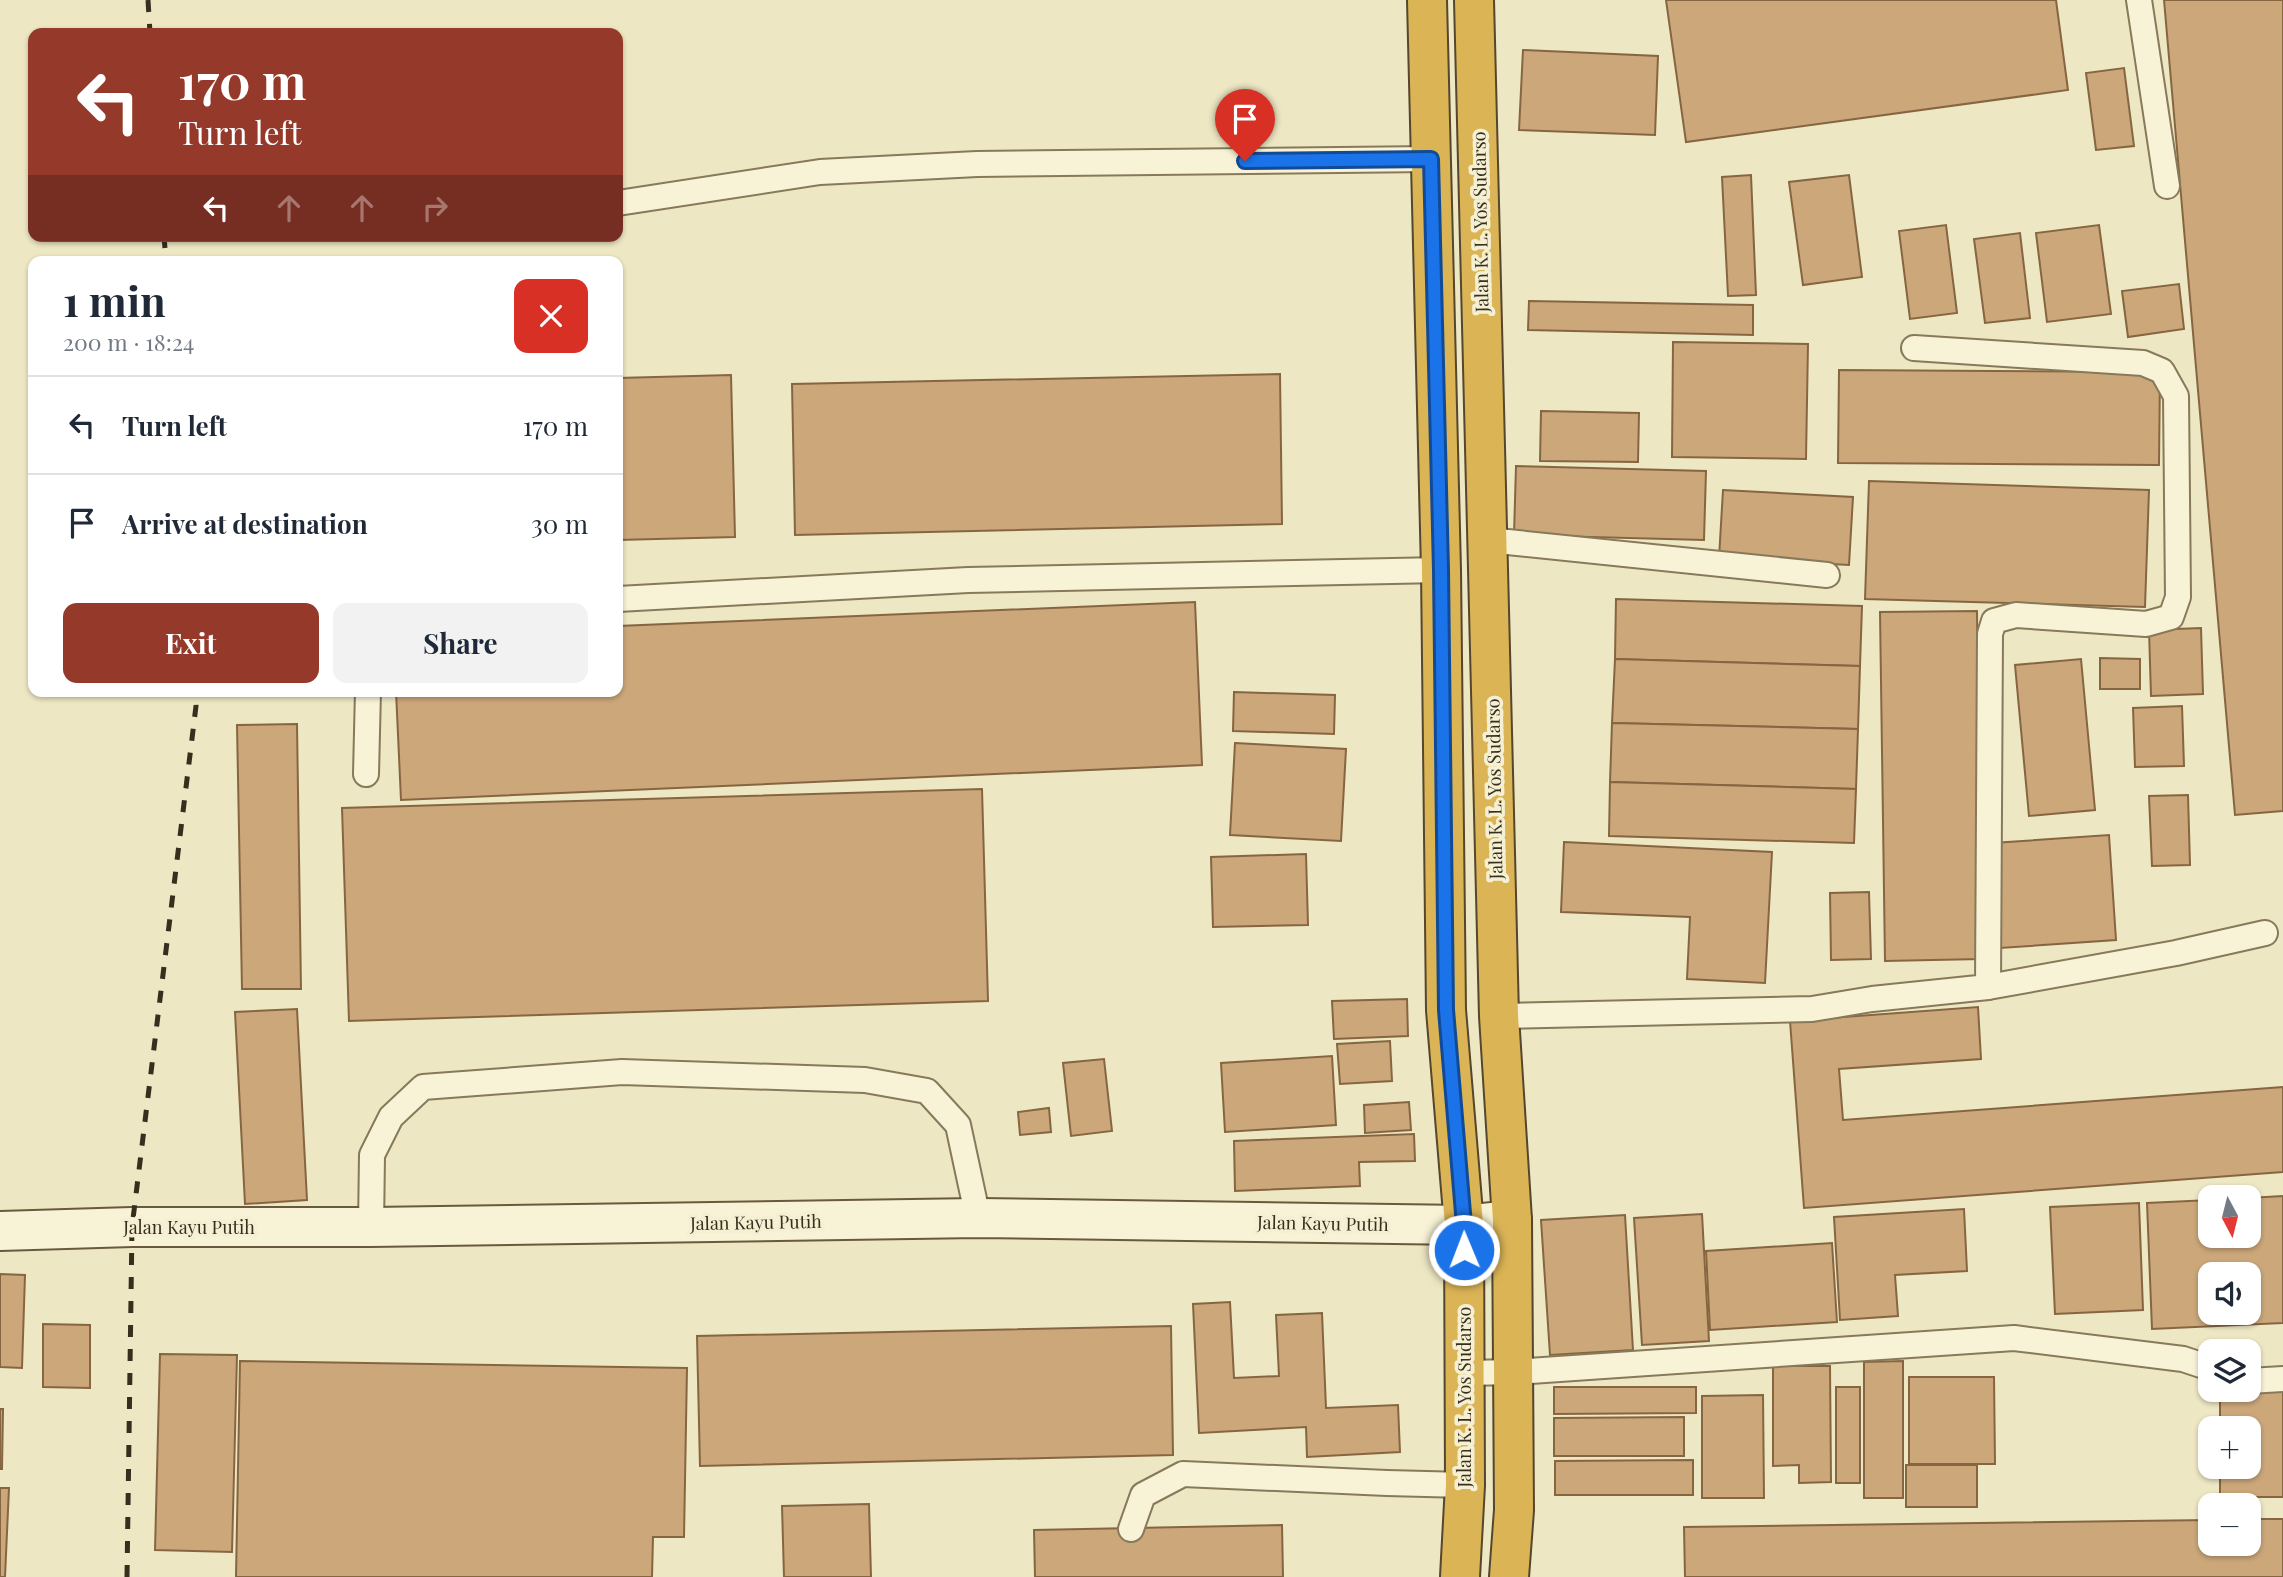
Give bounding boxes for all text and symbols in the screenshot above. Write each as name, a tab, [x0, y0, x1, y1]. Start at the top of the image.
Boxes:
text: 170 m	[178, 47, 306, 112]
icon: left	[63, 56, 154, 147]
pin	[1215, 89, 1275, 161]
icon: arrive	[1226, 100, 1264, 138]
text: Turn left	[178, 110, 302, 153]
street label: Jalan K. L. Yos Sudarso	[1466, 131, 1494, 314]
icon: left	[197, 189, 235, 227]
icon: ahead	[270, 189, 308, 227]
icon: ahead	[343, 189, 381, 227]
icon: right	[416, 189, 454, 227]
text: 1 min	[63, 272, 166, 328]
button: close	[514, 279, 588, 353]
text: 200 m · 18:24	[63, 326, 194, 357]
icon: left	[63, 406, 101, 444]
text: Turn left	[122, 408, 227, 443]
text: 170 m	[523, 408, 588, 443]
icon: arrive	[63, 504, 101, 542]
text: Arrive at destination	[122, 506, 368, 541]
text: 30 m	[531, 506, 588, 541]
button: Exit	[63, 603, 319, 683]
button: Share	[333, 603, 588, 683]
street label: Jalan K. L. Yos Sudarso	[1480, 698, 1508, 881]
north arrow	[2198, 1185, 2261, 1248]
map controls	[2198, 1185, 2261, 1556]
street label: Jalan Kayu Putih	[689, 1209, 822, 1235]
street label: Jalan Kayu Putih	[1256, 1210, 1389, 1236]
position arrow	[1427, 1213, 1501, 1287]
street label: Jalan Kayu Putih	[122, 1215, 255, 1239]
button: sound	[2198, 1262, 2261, 1325]
street label: Jalan K. L. Yos Sudarso	[1452, 1306, 1476, 1488]
button: layers	[2198, 1339, 2261, 1402]
button: +	[2198, 1416, 2261, 1479]
button: −	[2198, 1493, 2261, 1556]

